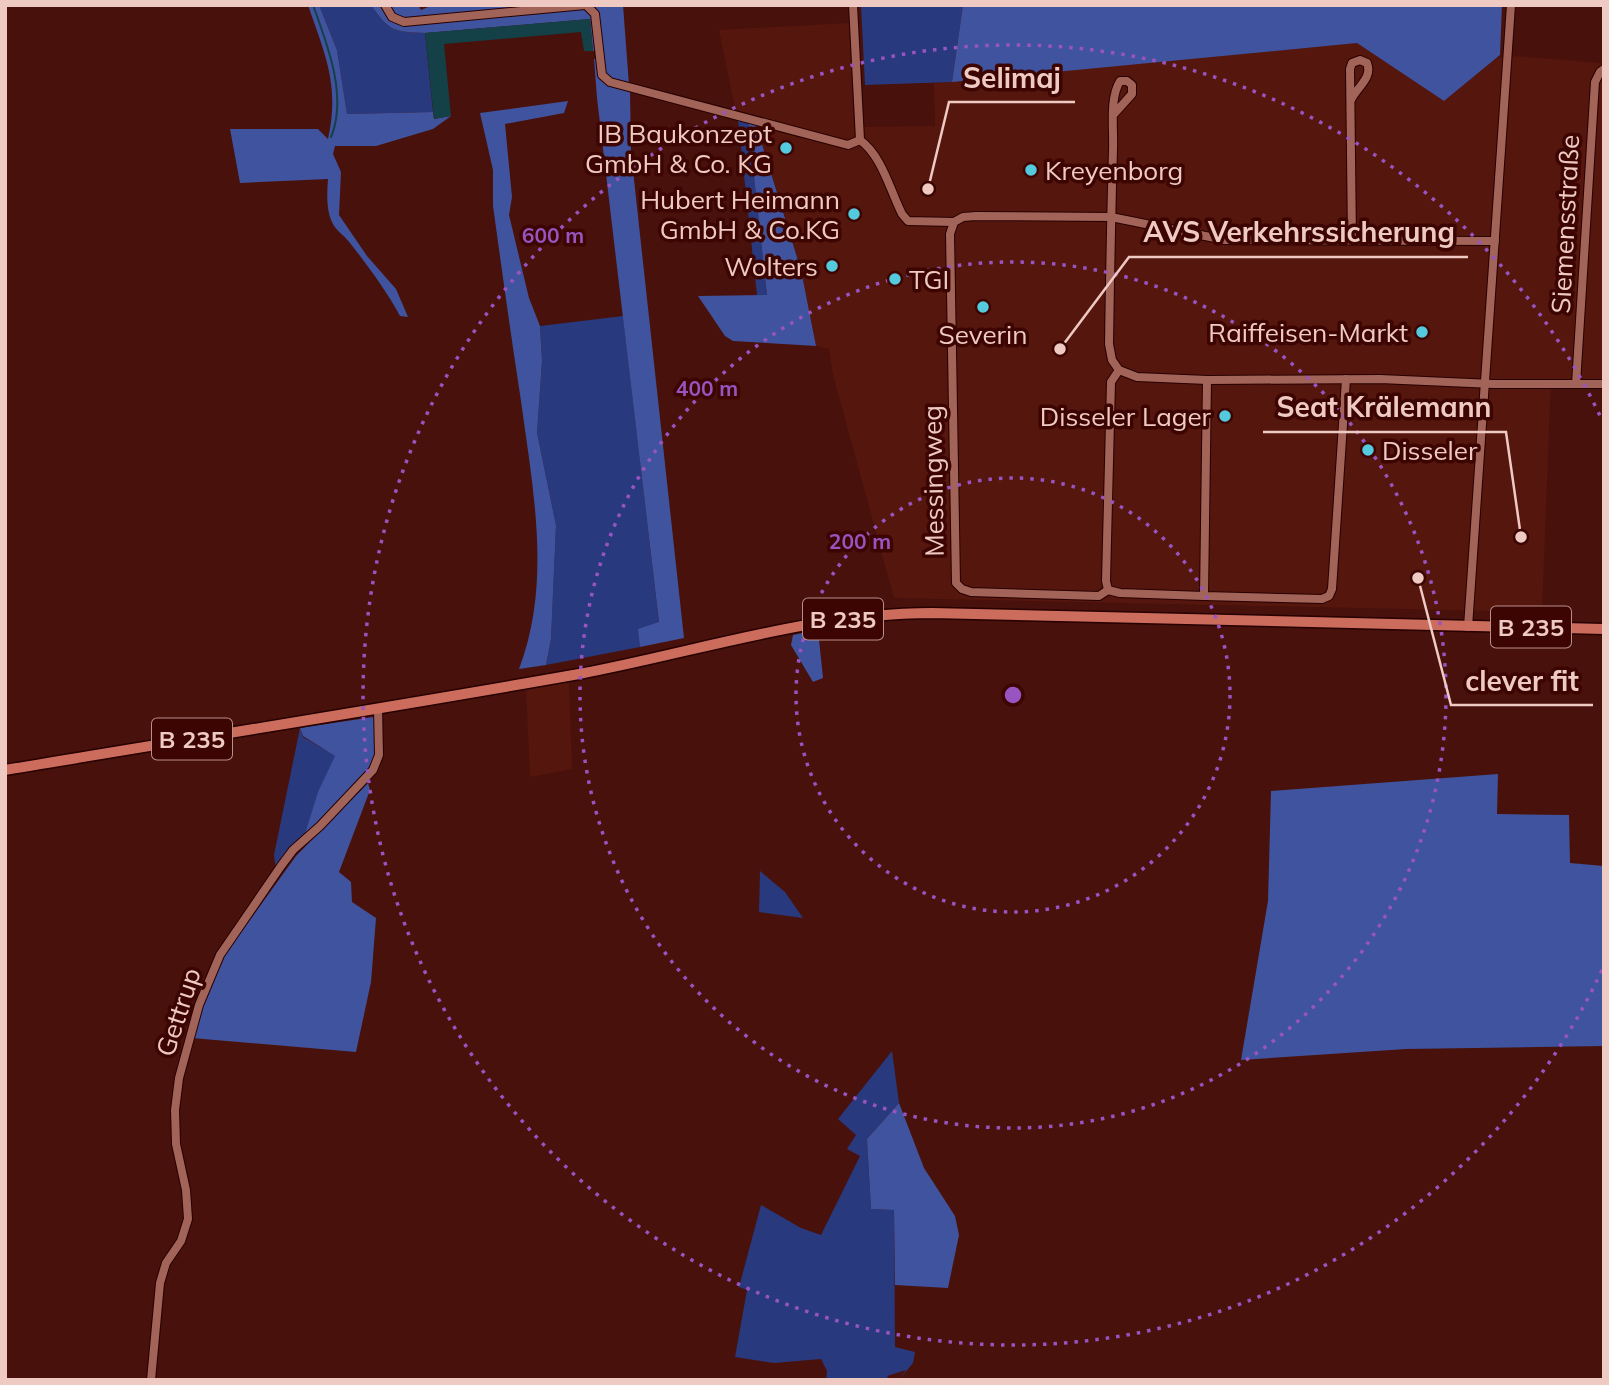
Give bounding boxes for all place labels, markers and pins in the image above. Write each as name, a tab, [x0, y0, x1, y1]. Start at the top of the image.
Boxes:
callout: Selimaj	[949, 53, 1075, 102]
place label: IB Baukonzept GmbH & Co. KG	[585, 117, 772, 180]
marker: IB Baukonzept GmbH & Co. KG	[778, 140, 794, 156]
place label: Kreyenborg	[1045, 154, 1183, 187]
marker: Kreyenborg	[1023, 162, 1039, 178]
place label: Hubert Heimann GmbH & Co.KG	[640, 183, 840, 246]
marker: Hubert Heimann GmbH & Co.KG	[846, 206, 862, 222]
callout: AVS Verkehrssicherung	[1129, 208, 1468, 257]
place label: Wolters	[724, 250, 818, 283]
marker: Wolters	[824, 258, 840, 274]
place label: TGI	[909, 263, 949, 296]
marker: TGI	[887, 271, 903, 287]
marker: Severin	[975, 299, 991, 315]
place label: Raiffeisen-Markt	[1208, 316, 1408, 349]
place label: Severin	[939, 318, 1027, 351]
marker: Raiffeisen-Markt	[1414, 324, 1430, 340]
callout: Seat Krälemann	[1263, 383, 1506, 432]
place label: Disseler Lager	[1040, 400, 1212, 433]
marker: Disseler Lager	[1217, 408, 1233, 424]
place label: Disseler	[1382, 434, 1478, 467]
marker: Disseler	[1360, 442, 1376, 458]
callout: clever fit	[1451, 656, 1593, 705]
centre of rings	[1001, 683, 1025, 707]

